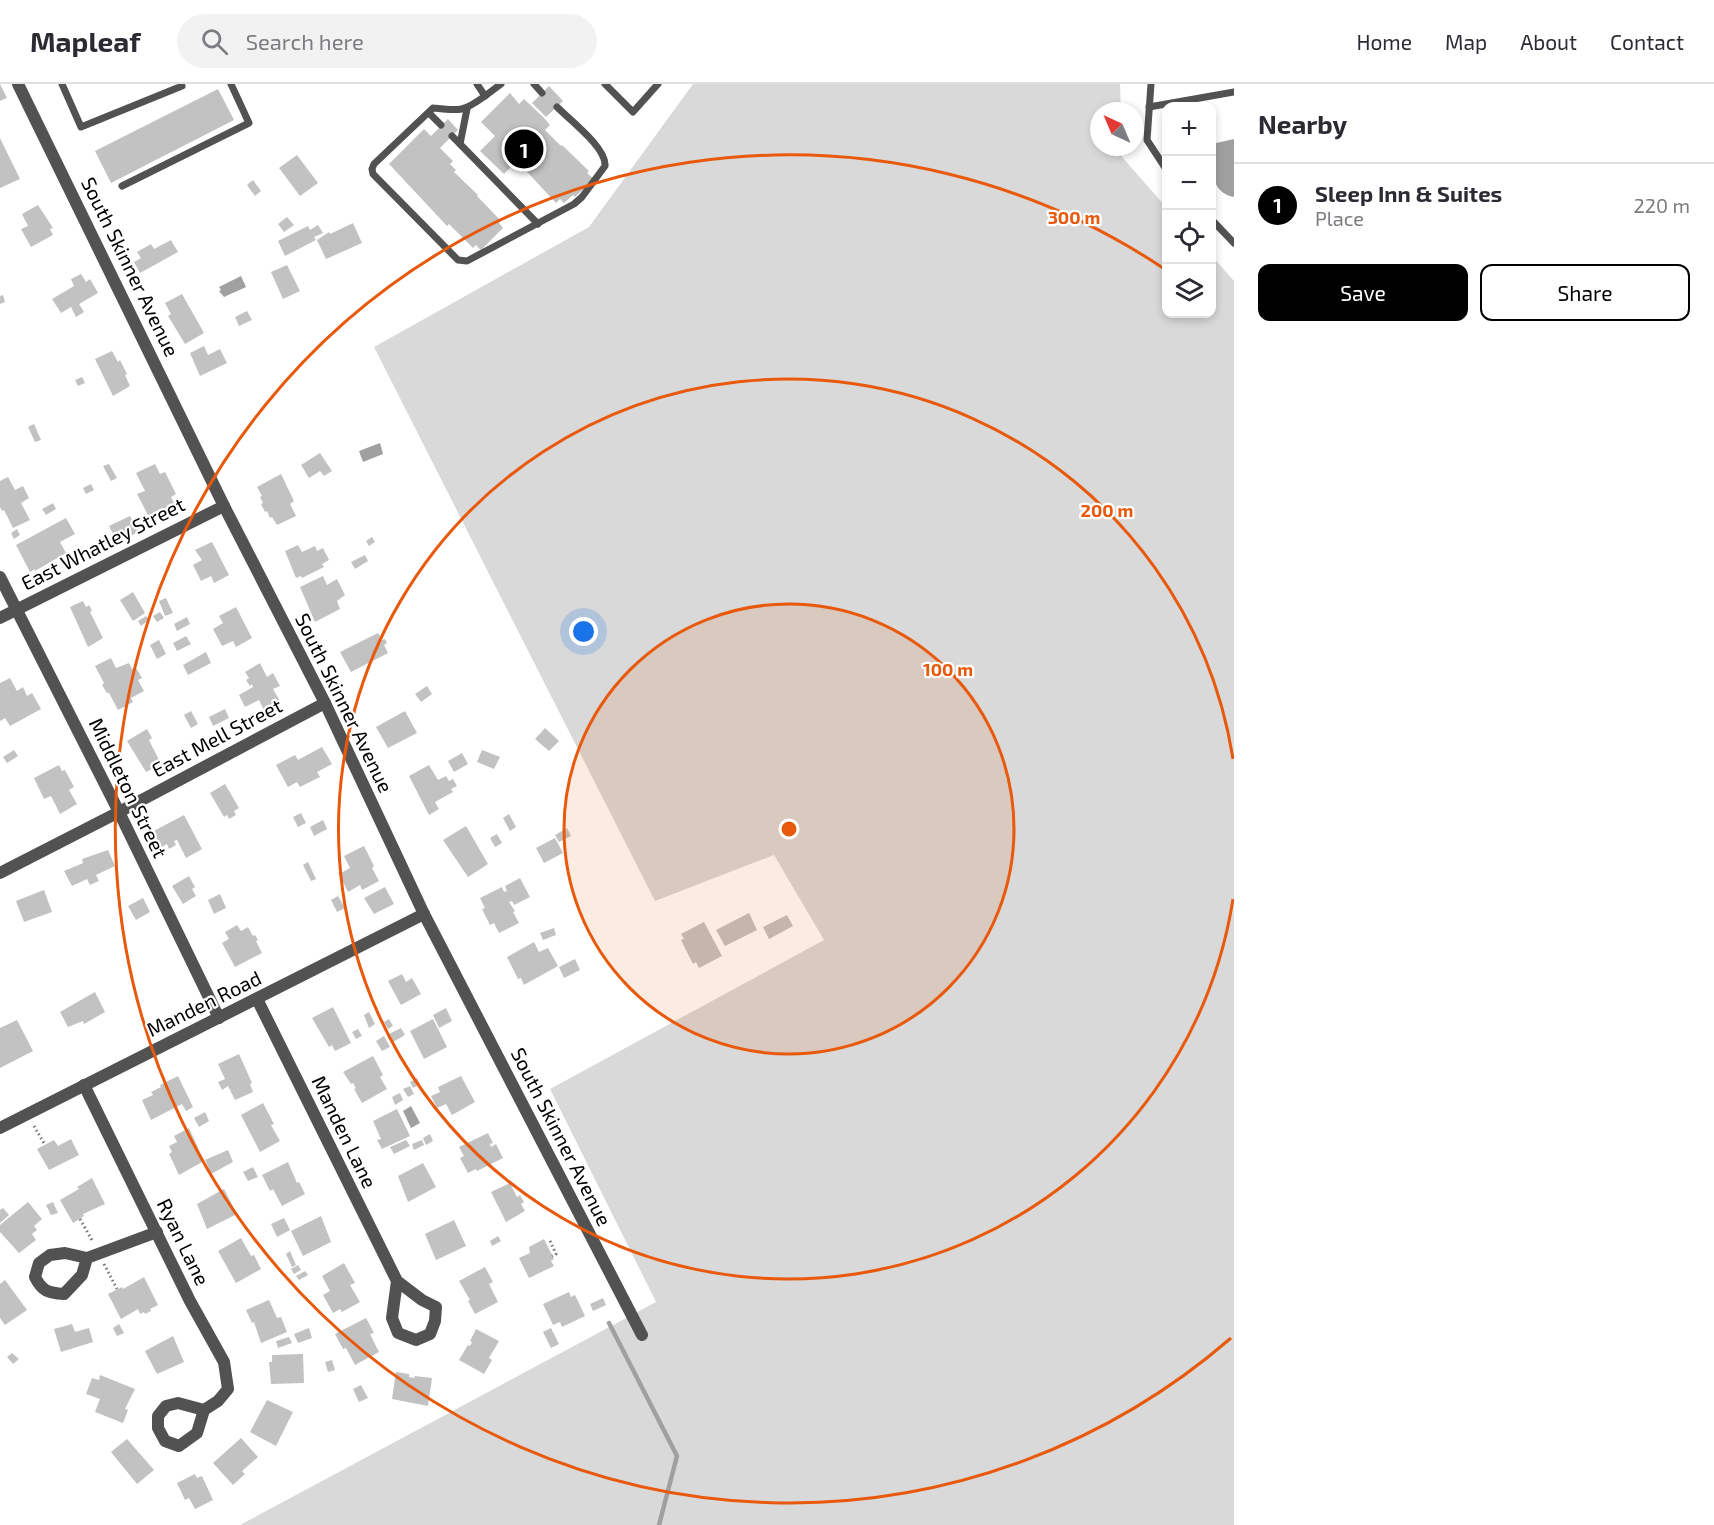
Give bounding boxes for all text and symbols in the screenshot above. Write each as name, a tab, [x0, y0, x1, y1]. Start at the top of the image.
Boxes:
search box	[177, 14, 597, 68]
text: Mapleaf	[30, 24, 141, 58]
icon: search	[198, 25, 231, 58]
text: Search here	[246, 28, 364, 54]
text: Home	[1356, 29, 1412, 54]
text: Map	[1445, 29, 1487, 54]
text: About	[1520, 29, 1577, 54]
text: Contact	[1610, 29, 1684, 54]
north arrow	[1090, 102, 1144, 156]
map controls	[1162, 102, 1216, 318]
button: +	[1162, 102, 1216, 156]
text: Nearby	[1258, 108, 1347, 139]
pin: 1	[504, 126, 544, 172]
button: −	[1162, 156, 1216, 210]
street label: South Skinner Avenue	[77, 173, 185, 360]
text: Sleep Inn & Suites	[1315, 180, 1502, 206]
text: 1	[1273, 193, 1282, 217]
text: 220 m	[1633, 193, 1690, 217]
text: 300 m	[1048, 206, 1100, 228]
text: Place	[1315, 206, 1364, 230]
button: locate	[1162, 210, 1216, 264]
button: layers	[1162, 264, 1216, 318]
button: Save	[1258, 264, 1468, 321]
button: Share	[1480, 264, 1690, 321]
street label: East Whatley Street	[17, 491, 189, 595]
text: 200 m	[1081, 499, 1133, 521]
street label: South Skinner Avenue	[291, 609, 399, 796]
your location	[569, 617, 598, 646]
text: 100 m	[923, 658, 973, 680]
street label: East Mell Street	[147, 693, 286, 782]
street label: Middleton Street	[85, 714, 173, 862]
centre of rings	[779, 819, 799, 839]
street label: Manden Road	[142, 965, 265, 1041]
street label: South Skinner Avenue	[507, 1044, 617, 1230]
street label: Manden Lane	[307, 1071, 382, 1192]
street label: Ryan Lane	[153, 1194, 215, 1289]

